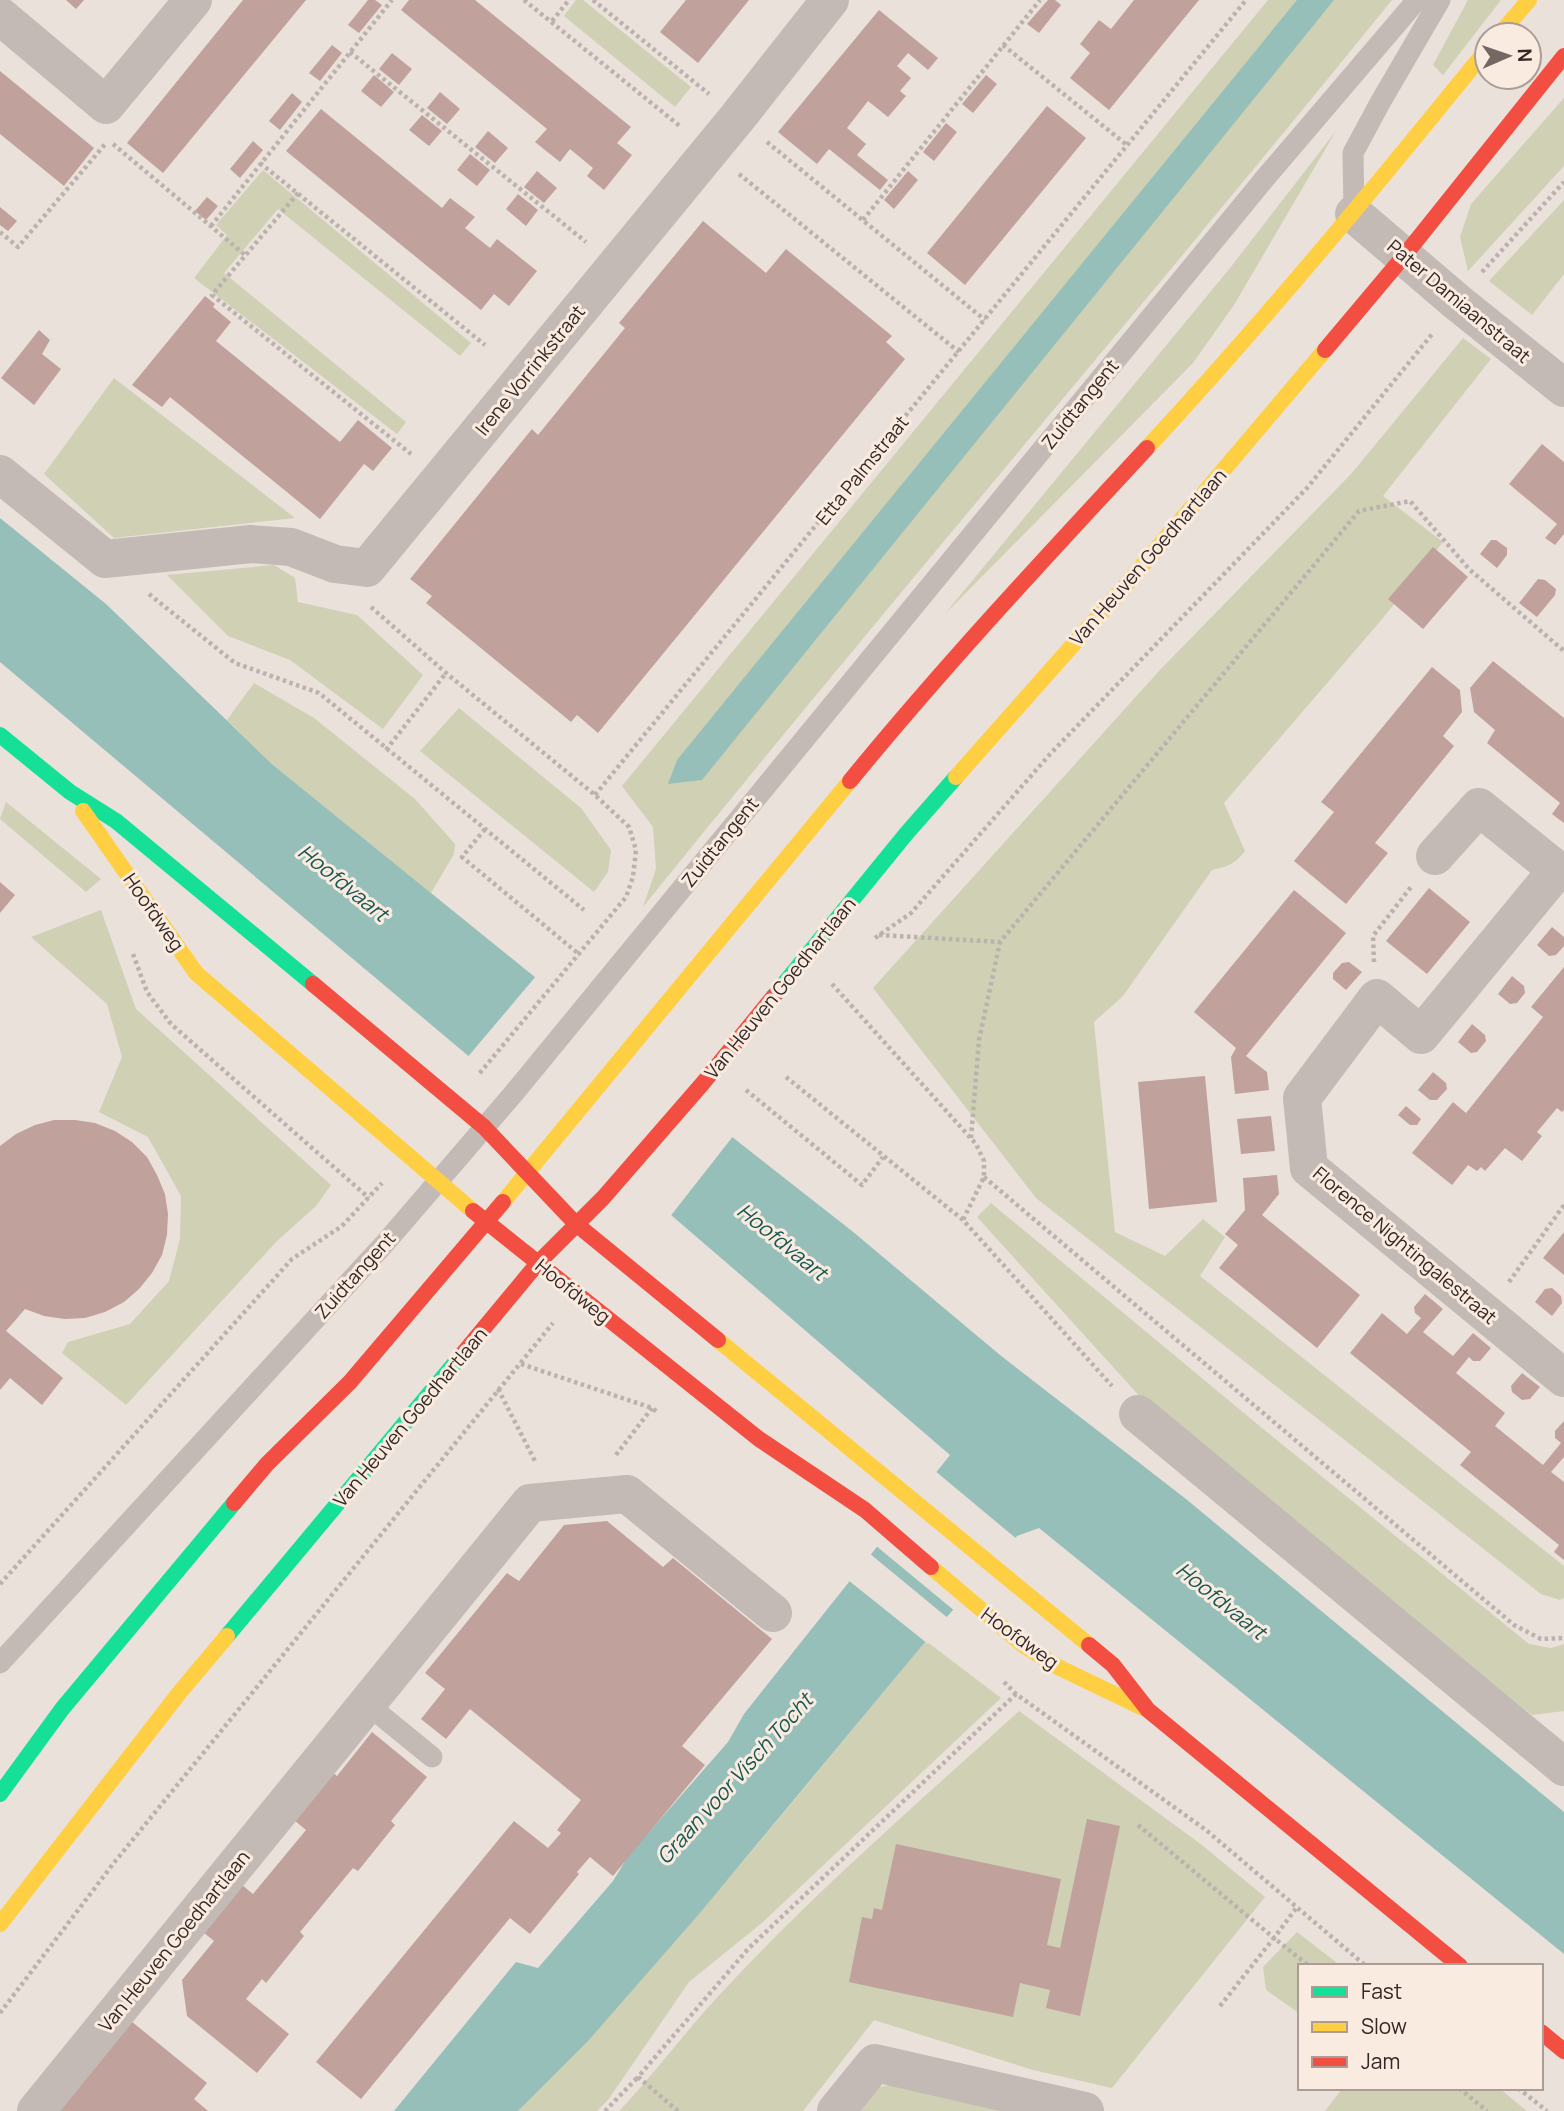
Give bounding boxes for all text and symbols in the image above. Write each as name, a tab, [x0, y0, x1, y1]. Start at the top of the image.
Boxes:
north arrow	[1473, 21, 1543, 91]
text: N	[1512, 48, 1538, 63]
street label: Pater Damiaanstraat	[1382, 233, 1536, 369]
street label: Irene Vorrinkstraat	[469, 299, 591, 441]
street label: Zuidtangent	[1036, 353, 1124, 455]
street label: Etta Palmstraat	[810, 410, 914, 530]
street label: Van Heuven Goedhartlaan	[1064, 463, 1232, 651]
street label: Zuidtangent	[676, 791, 764, 893]
water label: Hoofdvaart	[293, 837, 396, 929]
street label: Hoofdweg	[118, 868, 190, 956]
street label: Van Heuven Goedhartlaan	[698, 892, 862, 1084]
street label: Florence Nightingalestraat	[1308, 1160, 1502, 1330]
water label: Hoofdvaart	[732, 1196, 835, 1288]
street label: Zuidtangent	[309, 1226, 401, 1324]
street label: Hoofdweg	[530, 1253, 616, 1329]
street label: Van Heuven Goedhartlaan	[327, 1322, 493, 1512]
water label: Hoofdvaart	[1171, 1555, 1274, 1647]
street label: Hoofdweg	[976, 1601, 1064, 1675]
water label: Graan voor Visch Tocht	[650, 1685, 820, 1870]
street label: Van Heuven Goedhartlaan	[92, 1845, 256, 2037]
legend	[1298, 1964, 1543, 2090]
text: Fast	[1361, 1977, 1402, 2005]
text: Slow	[1361, 2012, 1407, 2040]
text: Jam	[1361, 2047, 1400, 2075]

